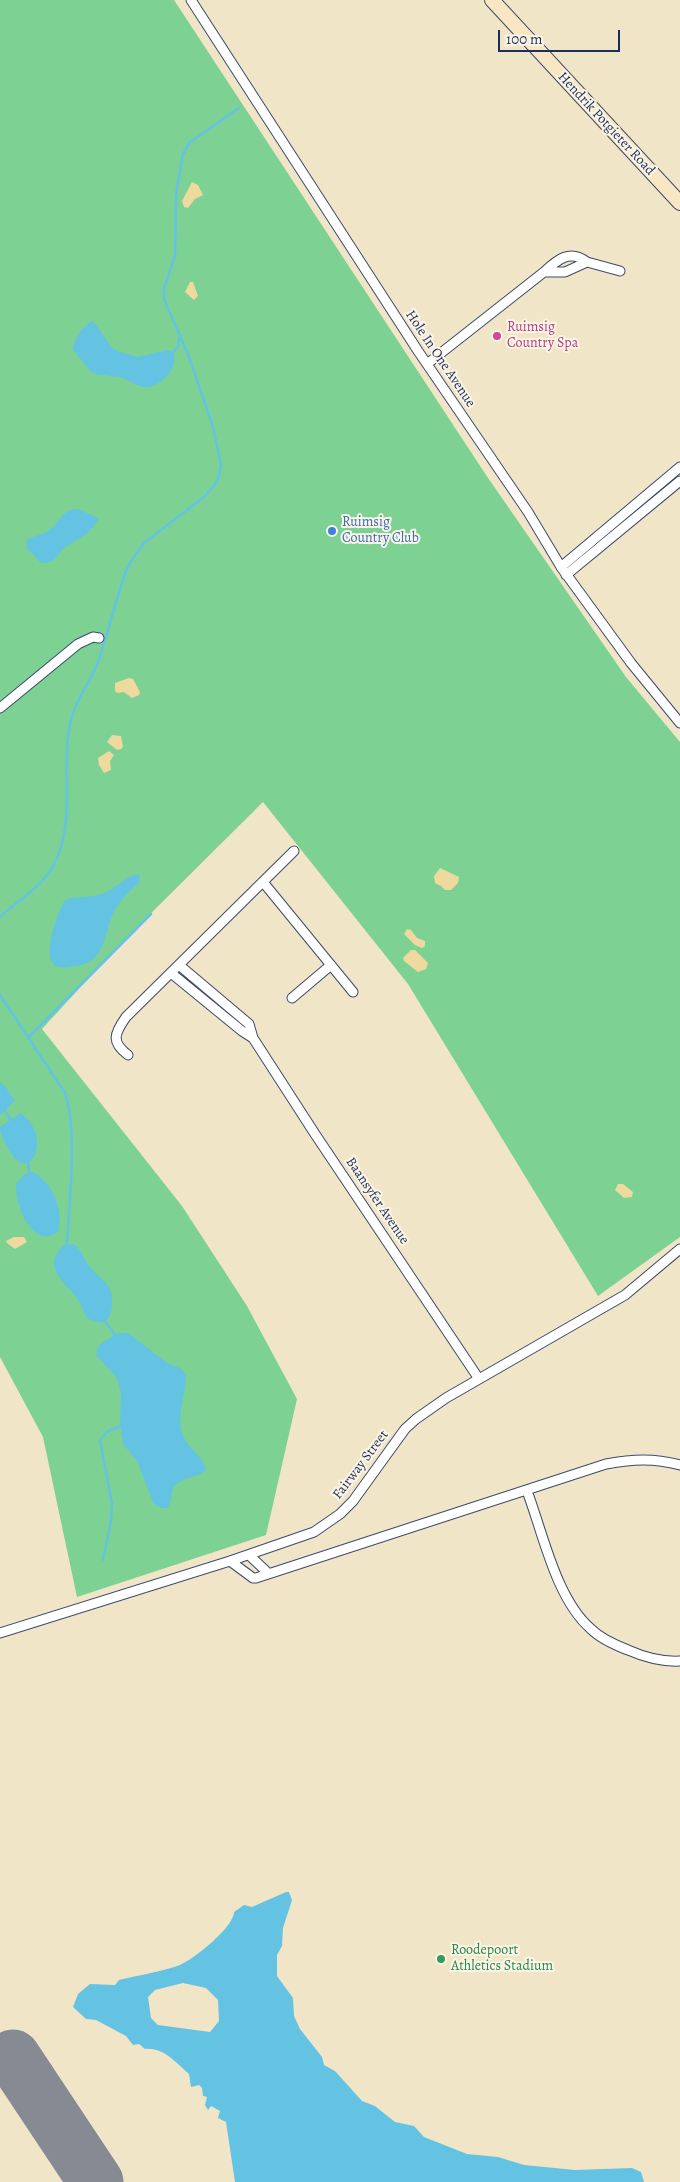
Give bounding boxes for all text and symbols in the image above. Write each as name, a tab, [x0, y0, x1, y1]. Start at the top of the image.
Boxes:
scale bar	[500, 20, 622, 52]
text: 100 m	[506, 29, 543, 49]
street label: Hendrik Potgieter Road	[554, 69, 658, 179]
street label: Hole In One Avenue	[401, 307, 479, 411]
place label: Ruimsig Country Spa	[507, 320, 578, 352]
marker: Ruimsig Country Spa	[491, 330, 503, 342]
place label: Ruimsig Country Club	[342, 515, 419, 548]
marker: Ruimsig Country Club	[326, 525, 338, 537]
street label: Baansyfer Avenue	[342, 1154, 412, 1248]
street label: Fairway Street	[330, 1427, 392, 1503]
place label: Roodepoort Athletics Stadium	[451, 1943, 553, 1975]
marker: Roodepoort Athletics Stadium	[435, 1953, 447, 1965]

